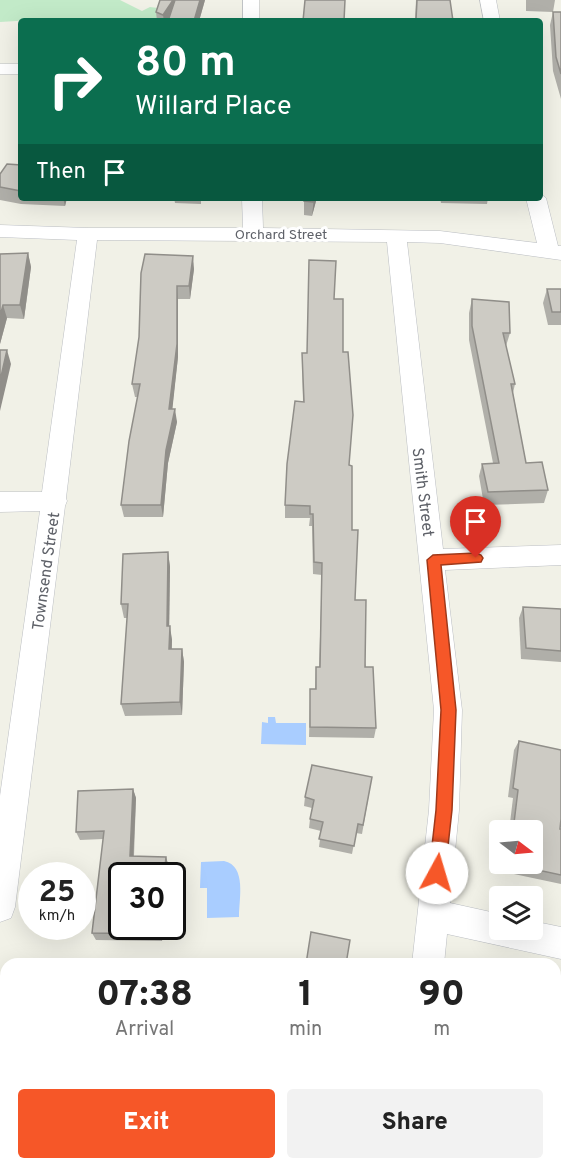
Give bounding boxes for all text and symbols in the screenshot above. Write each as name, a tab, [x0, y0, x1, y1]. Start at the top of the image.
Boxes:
text: 80 m	[135, 38, 236, 91]
icon: right	[36, 42, 114, 120]
text: Willard Place	[135, 90, 292, 124]
icon: arrive	[98, 156, 131, 189]
text: Then	[36, 159, 86, 186]
street label: Orchard Street	[235, 227, 327, 244]
street label: Smith Street	[407, 446, 437, 538]
pin	[450, 496, 501, 558]
icon: arrive	[459, 505, 492, 538]
street label: Townsend Street	[29, 511, 65, 632]
north arrow	[489, 820, 543, 874]
map controls	[489, 820, 543, 940]
position arrow	[405, 841, 469, 905]
speed limit sign: 30	[108, 862, 186, 940]
text: 25	[39, 875, 75, 912]
button: layers	[489, 886, 543, 940]
text: km/h	[39, 907, 75, 926]
text: 07:38	[96, 973, 193, 1019]
text: 1	[298, 973, 313, 1019]
text: 90	[418, 973, 465, 1019]
text: Arrival	[115, 1017, 174, 1043]
text: min	[289, 1017, 322, 1043]
text: m	[433, 1017, 450, 1043]
button: Exit	[18, 1089, 275, 1158]
button: Share	[287, 1089, 543, 1158]

